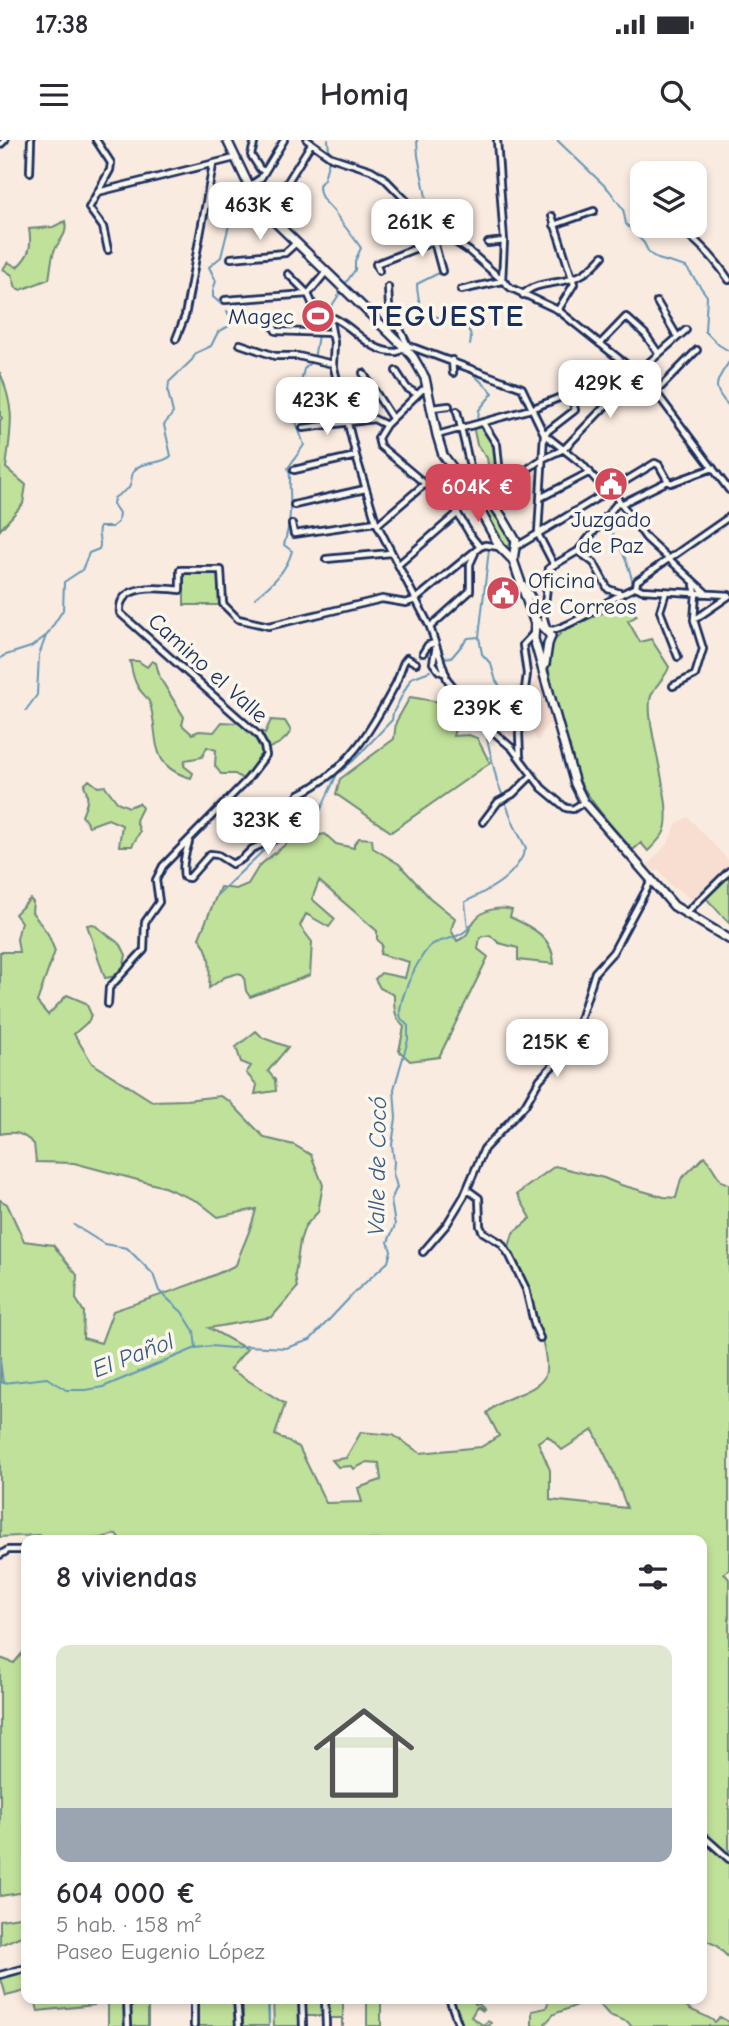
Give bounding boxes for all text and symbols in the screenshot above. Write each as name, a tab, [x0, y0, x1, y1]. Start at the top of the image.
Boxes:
text: 17:38	[35, 10, 88, 40]
icon: menu	[35, 76, 73, 114]
text: Homiq	[320, 76, 409, 113]
icon: search	[656, 76, 694, 114]
map controls	[630, 161, 707, 238]
button: layers	[630, 161, 707, 238]
pin: 463K €	[203, 182, 317, 242]
text: 463K €	[224, 191, 296, 218]
pin: 261K €	[365, 200, 479, 259]
text: 261K €	[387, 208, 457, 235]
sports icon: Magec	[299, 297, 337, 335]
district label: TEGUESTE	[367, 299, 525, 334]
place label: Magec	[228, 303, 294, 330]
pin: 429K €	[553, 360, 667, 420]
text: 429K €	[574, 369, 646, 396]
pin: 423K €	[270, 378, 384, 437]
text: 423K €	[292, 386, 362, 413]
pin: 604K €	[421, 464, 535, 524]
public building icon: Juzgado de Paz	[592, 465, 630, 503]
text: 604K €	[442, 473, 514, 500]
place label: Juzgado de Paz	[571, 506, 651, 559]
place label: Oficina de Correos	[528, 567, 637, 620]
public building icon: Oficina de Correos	[484, 574, 522, 612]
street label: Camino el Valle	[143, 607, 273, 729]
pin: 239K €	[432, 686, 546, 745]
text: 239K €	[453, 694, 525, 721]
pin: 323K €	[211, 798, 325, 857]
text: 323K €	[232, 806, 304, 833]
pin: 215K €	[500, 1020, 614, 1079]
text: 215K €	[522, 1028, 592, 1055]
water label: Valle de Cocó	[362, 1096, 392, 1236]
water label: El Pañol	[88, 1326, 178, 1383]
icon: filters	[634, 1558, 672, 1596]
text: 8 viviendas	[56, 1560, 197, 1595]
icon: home	[301, 1690, 427, 1816]
text: 604 000 €	[56, 1876, 196, 1911]
text: 5 hab. · 158 m²	[56, 1911, 201, 1938]
text: Paseo Eugenio López	[56, 1938, 265, 1965]

